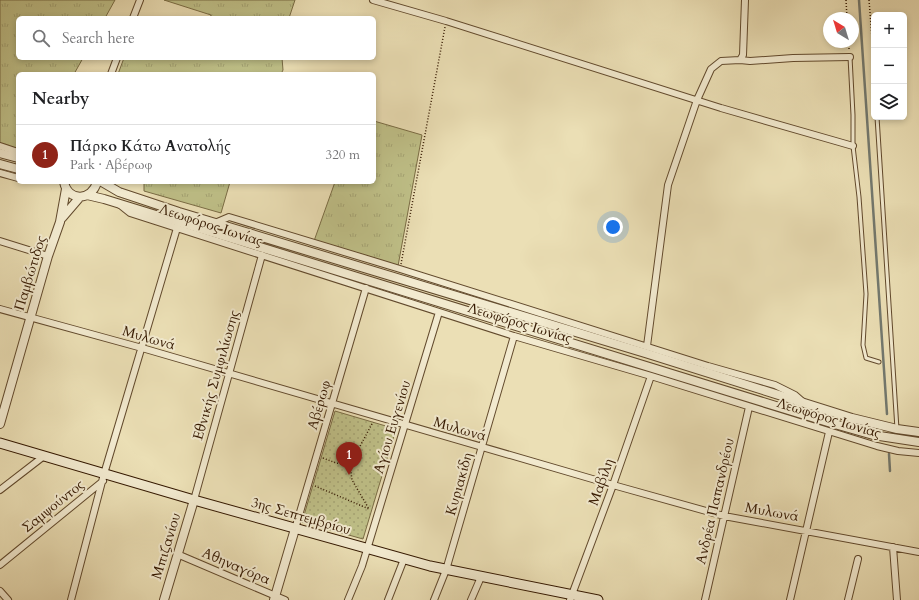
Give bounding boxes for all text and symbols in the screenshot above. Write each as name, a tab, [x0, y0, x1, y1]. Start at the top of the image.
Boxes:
north arrow	[823, 12, 859, 48]
map controls	[871, 12, 907, 120]
button: +	[871, 12, 907, 48]
search box	[16, 16, 376, 60]
icon: search	[30, 27, 52, 49]
text: Search here	[62, 28, 135, 48]
button: −	[871, 48, 907, 84]
button: layers	[871, 84, 907, 120]
text: Nearby	[32, 87, 89, 110]
text: Πάρκο Κάτω Ανατολής	[70, 136, 231, 156]
text: 1	[42, 146, 48, 164]
text: 320 m	[326, 146, 360, 164]
text: Park · Αβέρωφ	[70, 156, 152, 174]
street label: Λεωφόρος Ιωνίας	[157, 199, 265, 251]
your location	[603, 217, 623, 237]
street label: Παμβώτιδος	[10, 233, 50, 313]
street label: Λεωφόρος Ιωνίας	[466, 298, 574, 348]
street label: Εθνικής Συμφιλίωσης	[188, 308, 244, 442]
street label: Μυλωνά	[120, 321, 178, 355]
street label: Αβέρωφ	[303, 378, 335, 432]
street label: Αγίου Ευγενίου	[369, 378, 415, 476]
street label: Λεωφόρος Ιωνίας	[775, 393, 883, 443]
street label: Μυλωνά	[431, 412, 489, 446]
street label: Ανδρέα Παπανδρέου	[691, 436, 739, 566]
pin: 1	[336, 442, 362, 475]
street label: Κυριακίδη	[441, 450, 477, 518]
street label: Μαβίλη	[584, 456, 618, 508]
street label: Σαμψούντος	[18, 475, 88, 537]
street label: 3ης Σεπτεμβρίου	[249, 493, 353, 539]
street label: Μυλωνά	[743, 498, 801, 526]
street label: Μπιζανίου	[147, 510, 185, 582]
street label: Αθηναγόρα	[199, 543, 273, 589]

